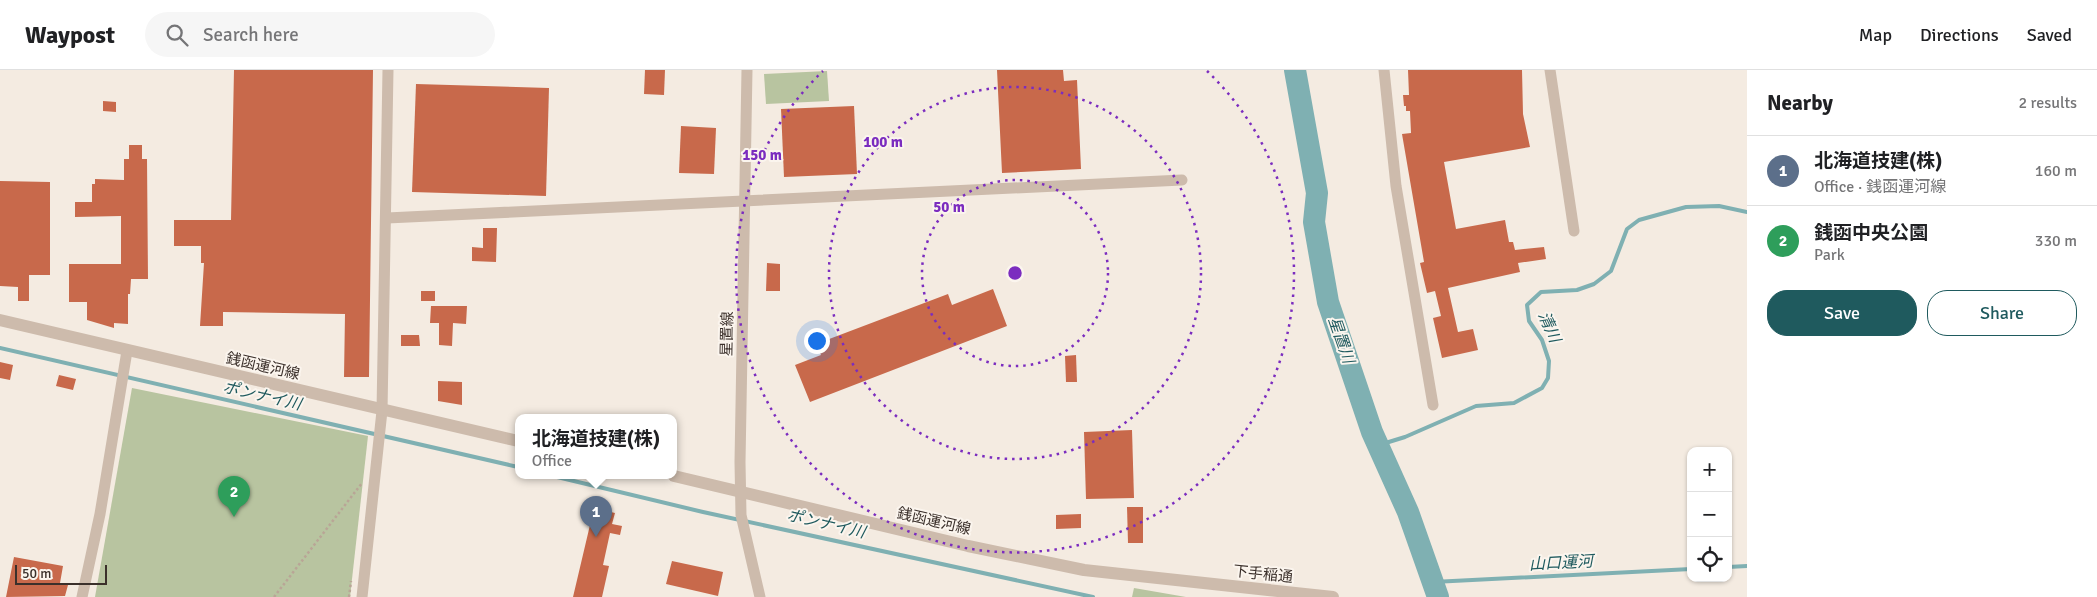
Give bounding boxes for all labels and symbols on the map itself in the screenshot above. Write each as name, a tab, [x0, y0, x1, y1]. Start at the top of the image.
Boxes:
text: 100 m	[863, 133, 903, 151]
text: 150 m	[742, 146, 782, 164]
text: 50 m	[933, 198, 965, 216]
centre of rings	[1006, 264, 1024, 282]
water label: 清川	[1533, 308, 1565, 348]
street label: 星置線	[718, 311, 736, 357]
water label: 星置川	[1324, 314, 1359, 368]
your location	[804, 328, 830, 354]
street label: 銭函運河線	[224, 349, 302, 383]
water label: ポンナイ川	[221, 377, 305, 415]
pin: 2	[218, 476, 250, 517]
pin: 1	[580, 496, 612, 537]
street label: 銭函運河線	[895, 504, 973, 538]
water label: ポンナイ川	[785, 505, 869, 543]
water label: 山口運河	[1529, 551, 1596, 575]
scale bar	[15, 562, 108, 585]
street label: 下手稲通	[1232, 562, 1294, 586]

